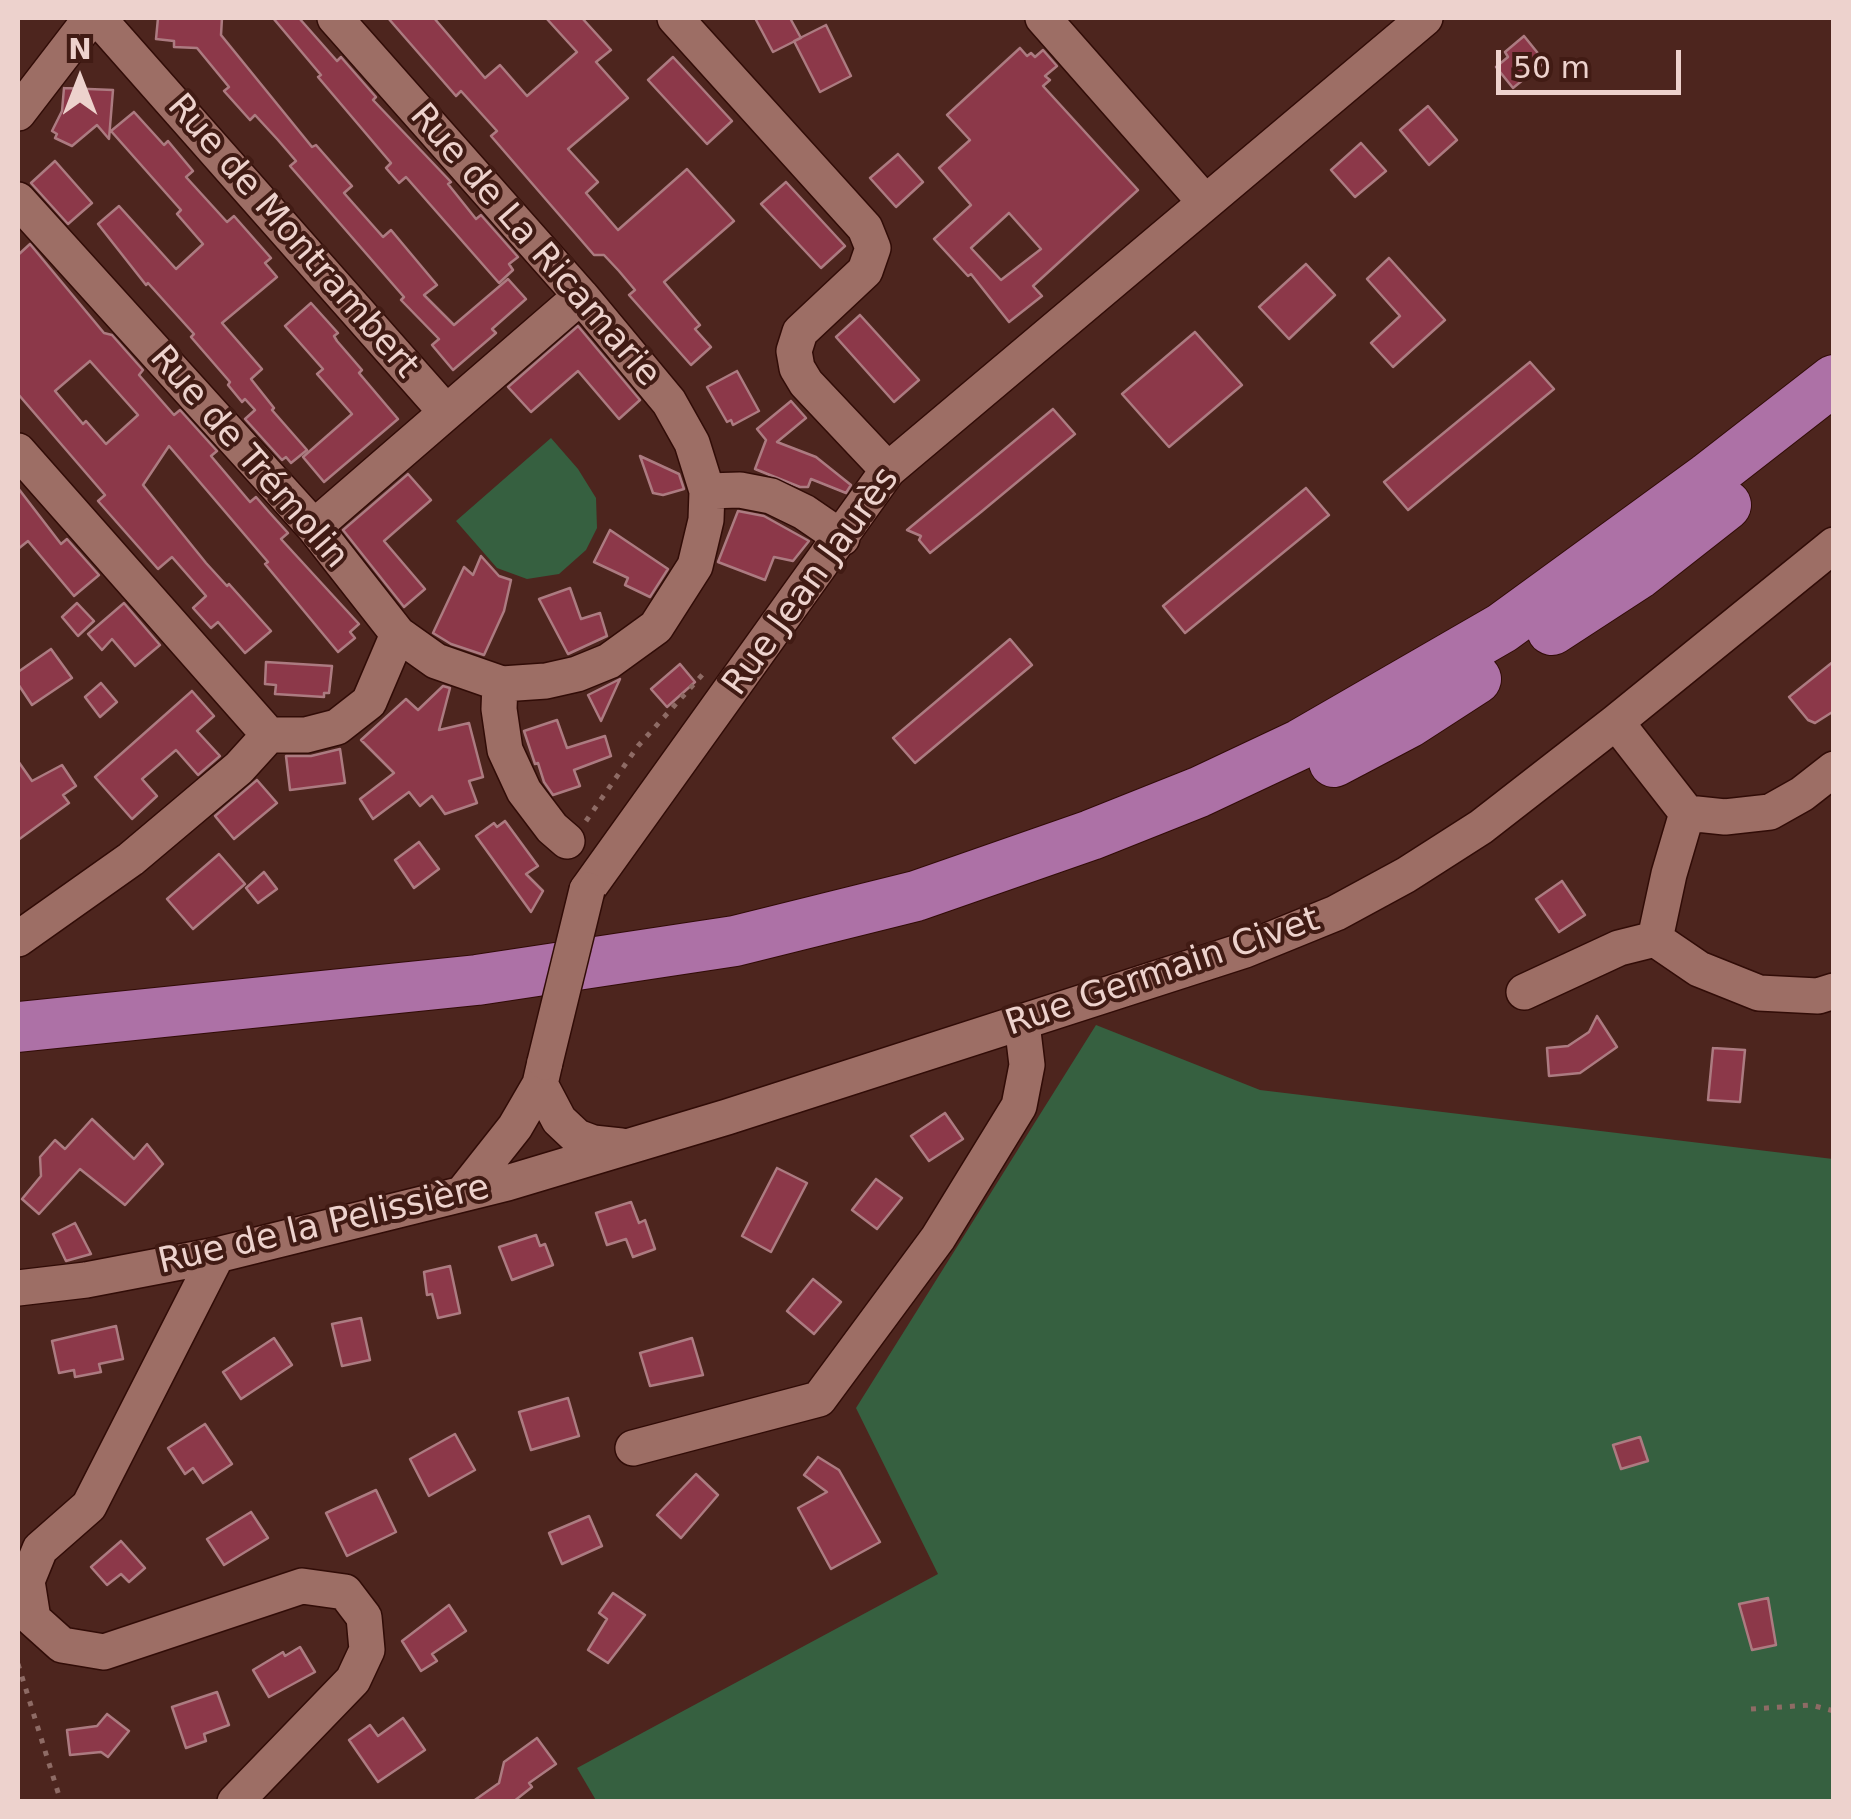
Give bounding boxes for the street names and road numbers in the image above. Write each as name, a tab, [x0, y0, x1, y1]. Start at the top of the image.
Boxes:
street label: Rue de Montrambert	[157, 87, 427, 387]
street label: Rue de La Ricamarie	[400, 96, 668, 396]
street label: Rue de Trémolin	[140, 338, 356, 578]
street label: Rue Jean Jaurès	[715, 460, 909, 704]
street label: Rue Germain Civet	[1001, 900, 1325, 1046]
street label: Rue de la Pelissière	[154, 1167, 494, 1285]

